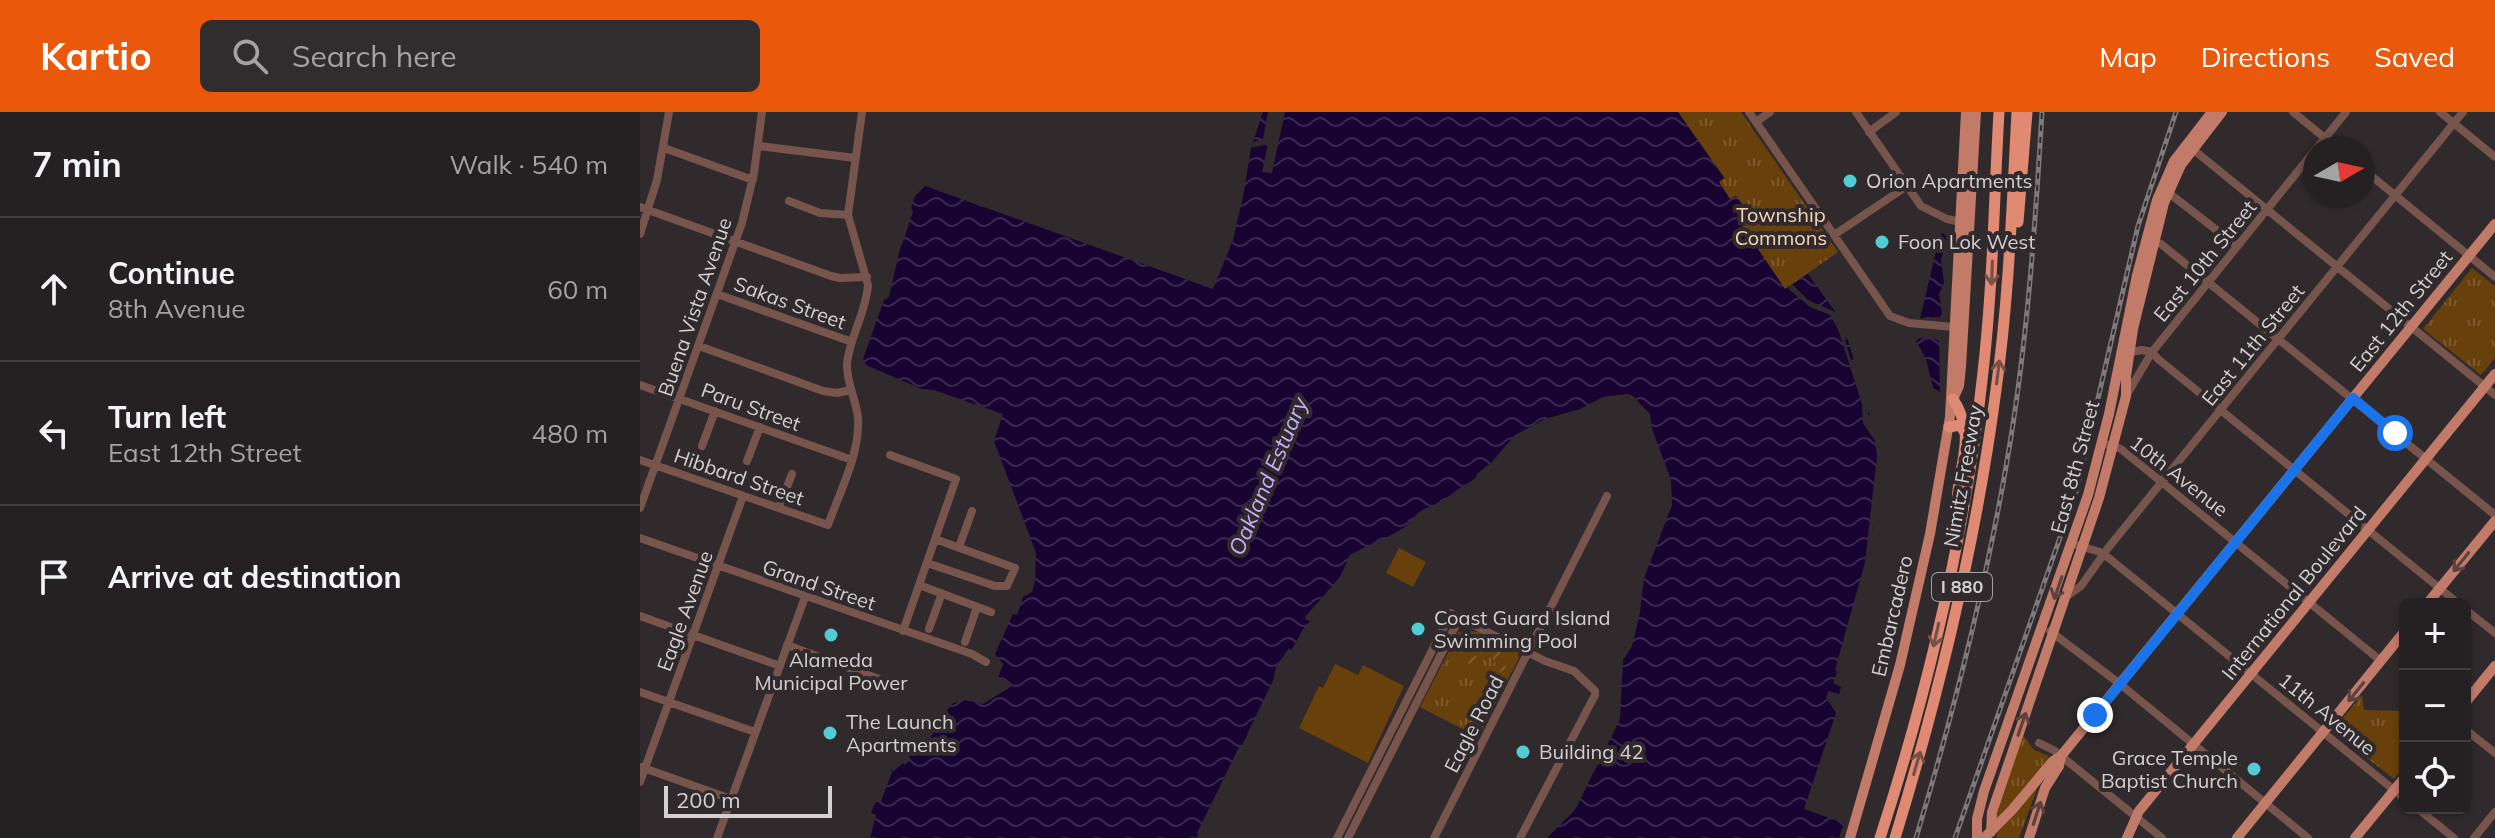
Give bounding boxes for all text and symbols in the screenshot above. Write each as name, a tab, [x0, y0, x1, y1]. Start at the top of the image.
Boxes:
search box	[200, 20, 760, 92]
text: Kartio	[40, 32, 152, 80]
icon: search	[228, 34, 272, 78]
text: Search here	[292, 37, 457, 75]
text: Map	[2099, 39, 2157, 74]
text: Directions	[2201, 39, 2330, 74]
text: Saved	[2374, 39, 2455, 74]
north arrow	[2303, 136, 2375, 208]
text: 7 min	[32, 143, 122, 186]
text: Walk · 540 m	[449, 148, 608, 181]
place label: Orion Apartments	[1866, 168, 2032, 193]
marker: Orion Apartments	[1841, 172, 1859, 190]
street label: East 10th Street	[2148, 195, 2261, 326]
park label: Township Commons	[1735, 202, 1827, 250]
street label: Buena Vista Avenue	[652, 214, 737, 399]
place label: Foon Lok West	[1898, 229, 2035, 254]
marker: Foon Lok West	[1873, 233, 1891, 251]
street label: East 12th Street	[2344, 245, 2457, 376]
text: Continue	[108, 254, 235, 292]
one-way arrow	[1984, 259, 1999, 285]
icon: ahead	[32, 267, 76, 311]
street label: Sakas Street	[731, 271, 849, 334]
text: 60 m	[547, 273, 608, 306]
street label: East 11th Street	[2196, 279, 2309, 410]
text: 8th Avenue	[108, 292, 245, 325]
one-way arrow	[1991, 359, 2006, 386]
street label: Paru Street	[698, 377, 804, 436]
water label: Oakland Estuary	[1222, 391, 1314, 559]
text: Turn left	[108, 398, 226, 436]
street label: East 8th Street	[2045, 398, 2104, 536]
street label: Nimitz Freeway	[1938, 402, 1987, 549]
icon: left	[32, 411, 76, 455]
route start	[2377, 415, 2413, 451]
text: 480 m	[532, 417, 608, 450]
street label: 10th Avenue	[2125, 430, 2233, 522]
text: East 12th Street	[108, 436, 302, 469]
street label: Hibbard Street	[671, 443, 807, 510]
street label: International Boulevard	[2216, 501, 2371, 685]
street label: Eagle Avenue	[651, 547, 718, 674]
one-way arrow	[2452, 551, 2470, 572]
street label: Grand Street	[759, 553, 879, 616]
street label: Embarcadero	[1865, 553, 1918, 679]
icon: arrive	[32, 555, 76, 599]
text: Arrive at destination	[108, 558, 402, 596]
road number: I 880	[1932, 573, 1992, 601]
one-way arrow	[2049, 575, 2064, 600]
map controls	[2399, 598, 2471, 814]
button: +	[2399, 598, 2471, 670]
place label: Coast Guard Island Swimming Pool	[1434, 605, 1611, 653]
marker: Coast Guard Island Swimming Pool	[1409, 620, 1427, 638]
one-way arrow	[1928, 621, 1943, 647]
marker: Alameda Municipal Power	[822, 626, 840, 644]
place label: Alameda Municipal Power	[754, 647, 908, 695]
street label: 11th Avenue	[2274, 667, 2381, 760]
button: −	[2399, 670, 2471, 742]
street label: Eagle Road	[1438, 671, 1509, 776]
one-way arrow	[2347, 681, 2365, 701]
route end	[2077, 697, 2113, 733]
place label: The Launch Apartments	[846, 709, 957, 757]
one-way arrow	[2016, 712, 2031, 737]
marker: The Launch Apartments	[821, 724, 839, 742]
place label: Building 42	[1539, 739, 1643, 764]
button: locate	[2399, 742, 2471, 814]
marker: Building 42	[1514, 743, 1532, 761]
place label: Grace Temple Baptist Church	[2101, 745, 2238, 793]
one-way arrow	[1911, 751, 1926, 777]
marker: Grace Temple Baptist Church	[2245, 760, 2263, 778]
scale bar	[664, 782, 832, 818]
text: 200 m	[676, 786, 741, 814]
one-way arrow	[2031, 801, 2045, 826]

